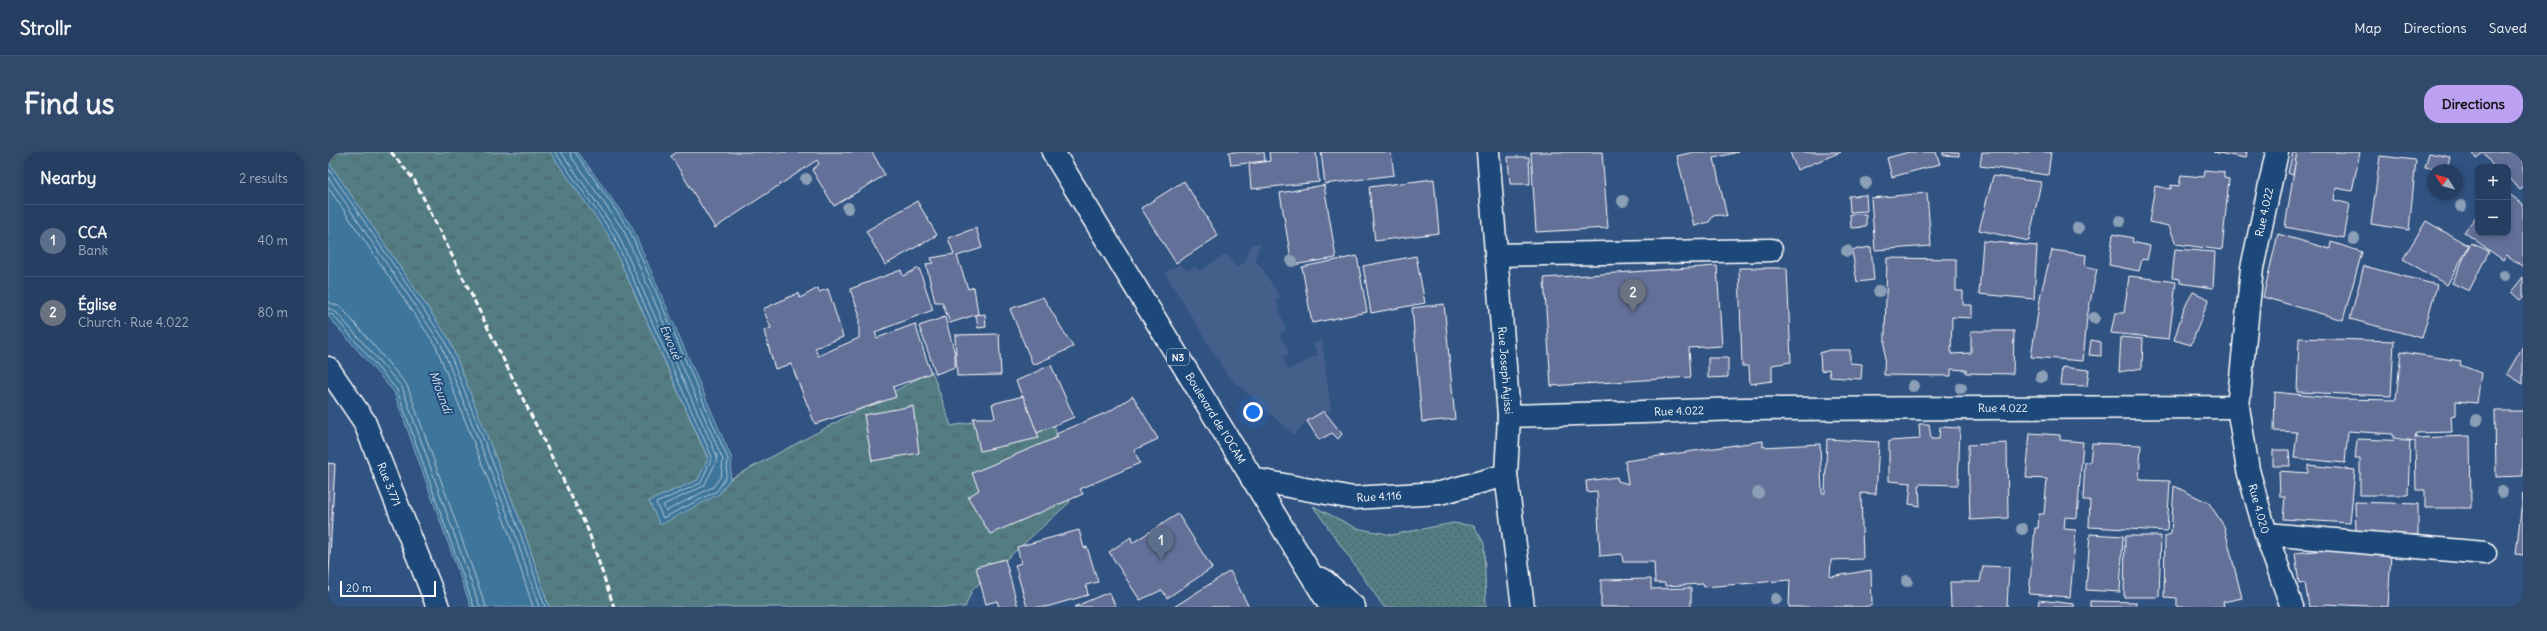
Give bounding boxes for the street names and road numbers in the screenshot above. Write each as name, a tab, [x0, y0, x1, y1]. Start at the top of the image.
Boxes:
street label: Rue 4.022	[2252, 186, 2276, 238]
street label: Rue Joseph Ayissi	[1495, 326, 1516, 415]
road number: N3	[1167, 349, 1189, 365]
street label: Boulevard de l'OCAM	[1182, 370, 1249, 467]
street label: Rue 4.022	[1978, 401, 2028, 415]
street label: Rue 4.022	[1654, 403, 1704, 419]
street label: Rue 3.771	[374, 460, 404, 508]
street label: Rue 4.020	[2245, 482, 2273, 535]
street label: Rue 4.116	[1356, 488, 1402, 505]

